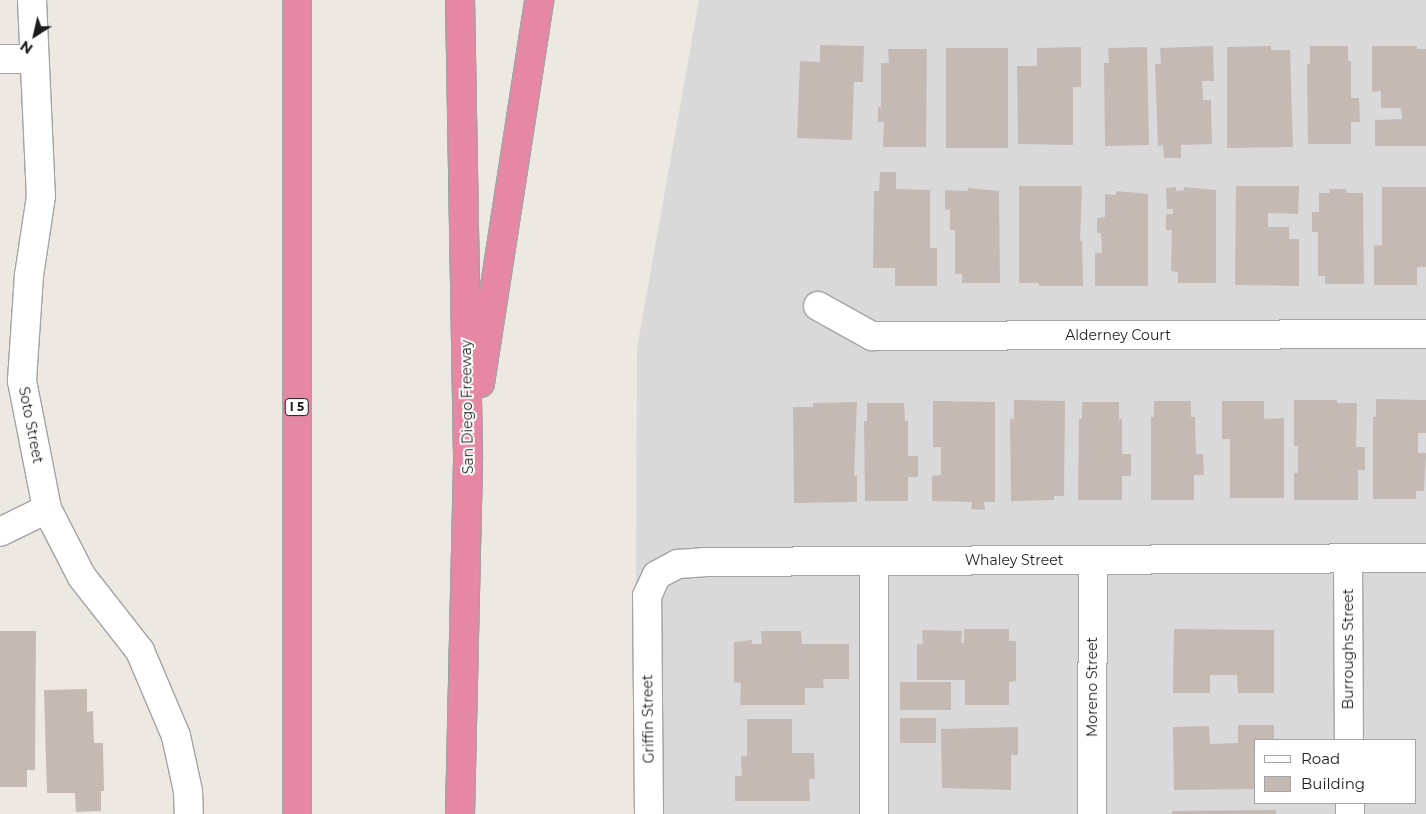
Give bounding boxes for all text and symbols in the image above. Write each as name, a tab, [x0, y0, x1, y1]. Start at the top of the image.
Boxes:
north arrow	[10, 10, 60, 60]
text: N	[17, 37, 36, 58]
street label: Alderney Court	[1065, 327, 1171, 343]
street label: San Diego Freeway	[457, 340, 477, 474]
street label: Soto Street	[15, 385, 47, 465]
road number: I 5	[284, 398, 310, 417]
street label: Whaley Street	[965, 552, 1063, 568]
street label: Burroughs Street	[1340, 589, 1356, 709]
street label: Moreno Street	[1084, 637, 1100, 737]
street label: Griffin Street	[639, 674, 657, 764]
legend	[1254, 739, 1416, 804]
text: Road	[1301, 749, 1340, 768]
text: Building	[1301, 774, 1365, 793]

